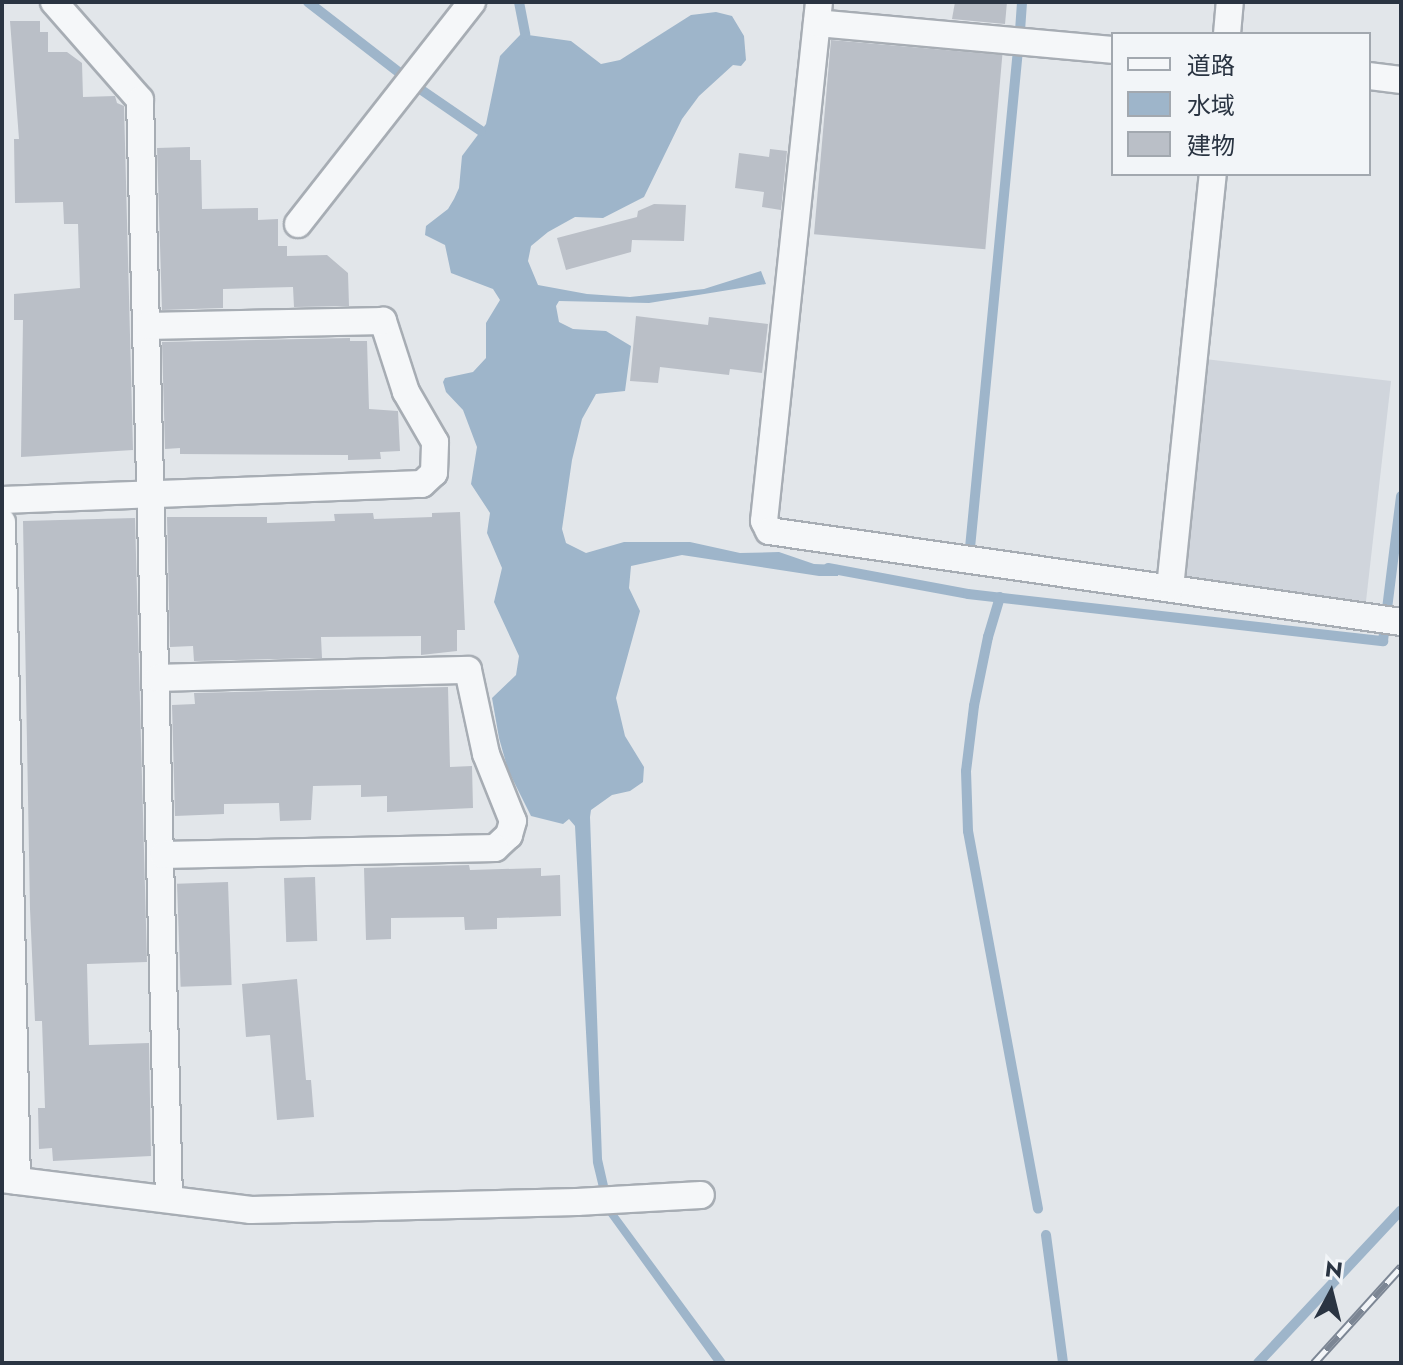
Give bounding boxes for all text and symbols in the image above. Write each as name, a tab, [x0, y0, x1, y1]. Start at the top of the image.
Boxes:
legend	[1111, 32, 1371, 176]
text: 道路	[1187, 48, 1235, 83]
text: 水域	[1187, 88, 1235, 123]
text: 建物	[1187, 128, 1235, 163]
text: N	[1323, 1252, 1345, 1286]
north arrow	[1291, 1253, 1371, 1333]

